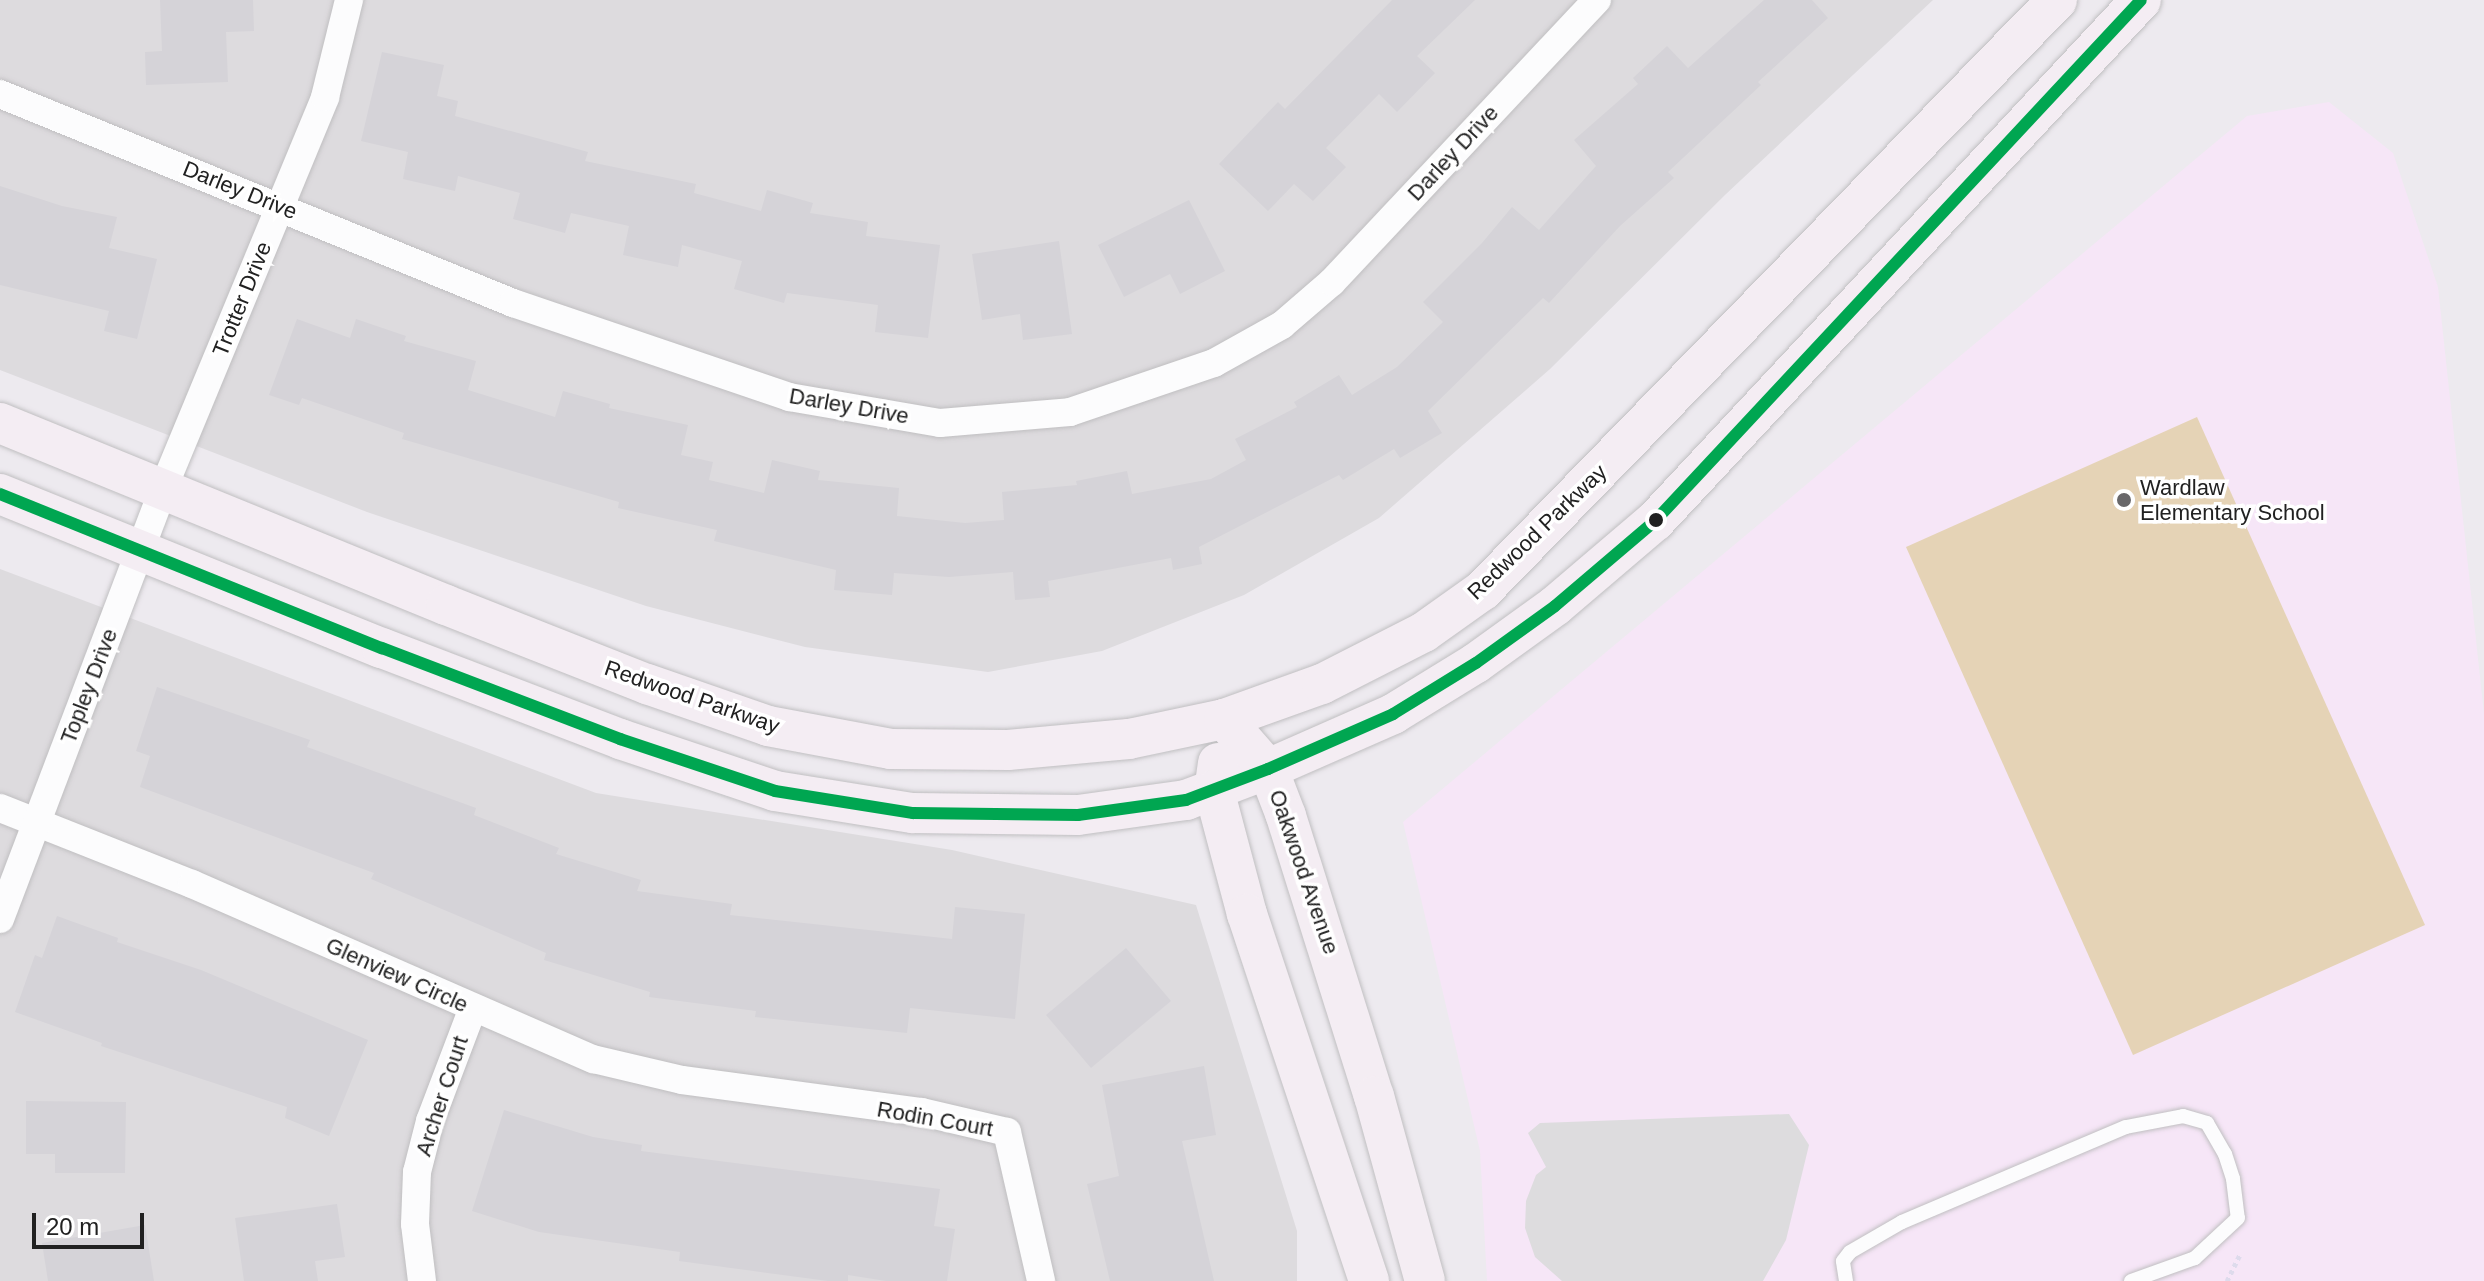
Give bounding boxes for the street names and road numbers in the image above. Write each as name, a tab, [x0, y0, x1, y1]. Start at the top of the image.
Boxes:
street label: Darley Drive	[1402, 100, 1504, 206]
street label: Darley Drive	[179, 155, 301, 225]
street label: Trotter Drive	[207, 238, 277, 360]
street label: Darley Drive	[787, 382, 911, 430]
street label: Redwood Parkway	[1462, 459, 1612, 605]
street label: Topley Drive	[55, 625, 123, 747]
street label: Redwood Parkway	[601, 655, 783, 739]
street label: Oakwood Avenue	[1263, 786, 1345, 958]
street label: Glenview Circle	[322, 932, 472, 1018]
street label: Archer Court	[410, 1033, 474, 1159]
street label: Rodin Court	[875, 1096, 995, 1142]

